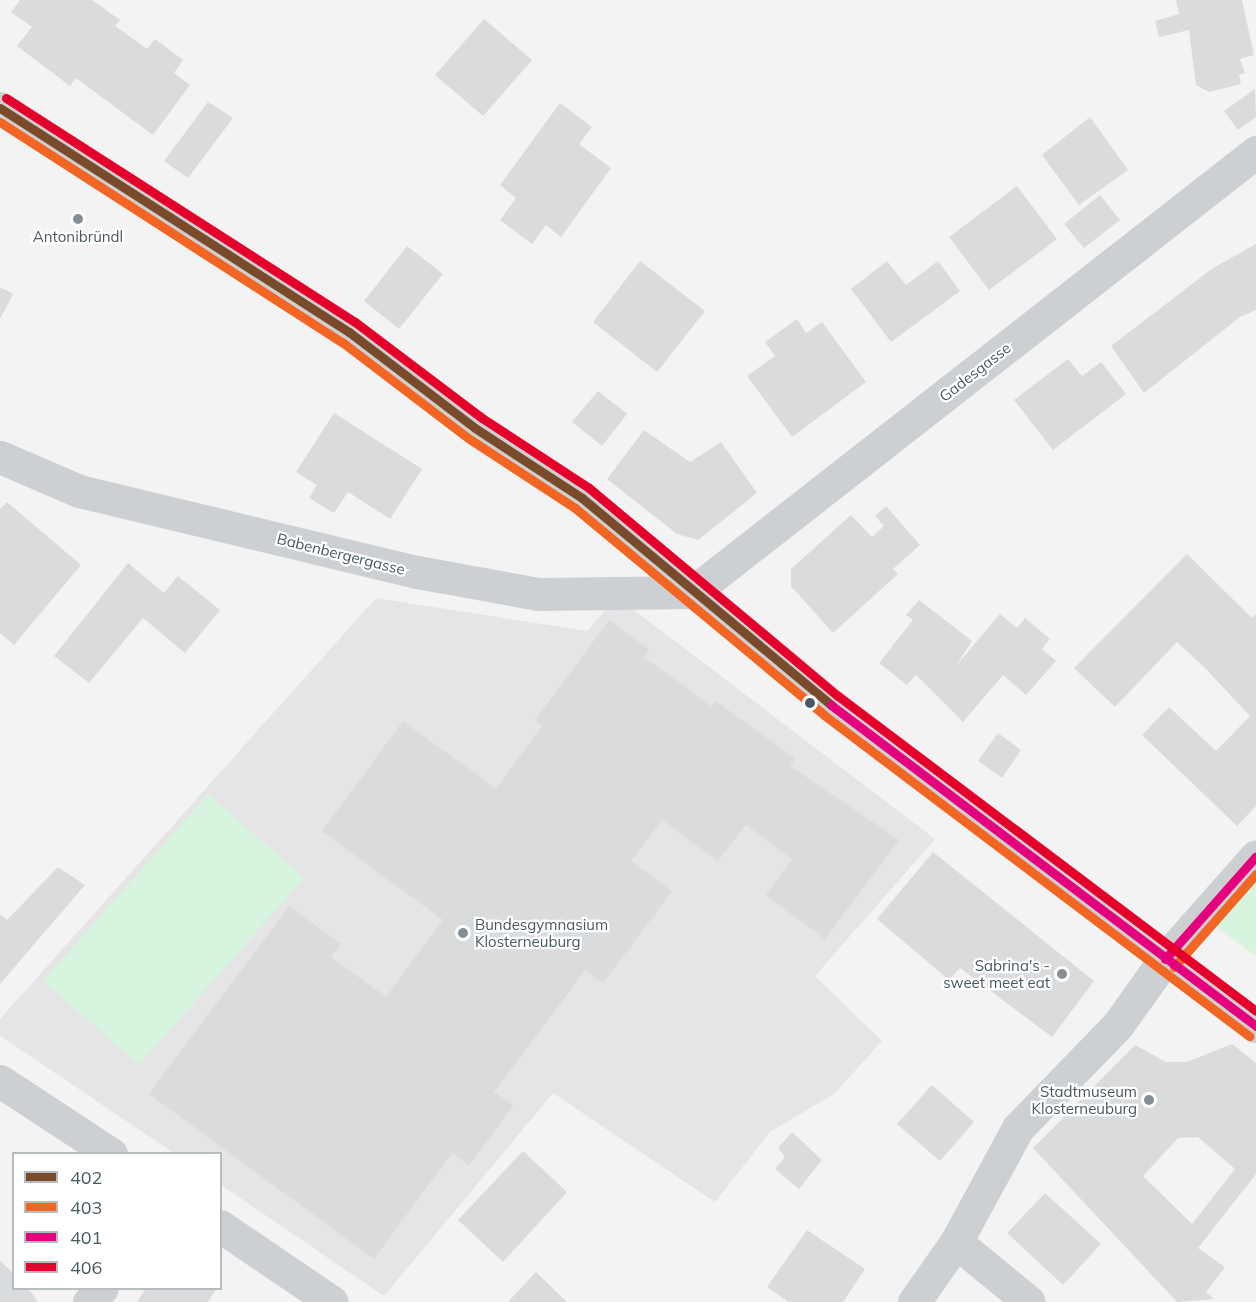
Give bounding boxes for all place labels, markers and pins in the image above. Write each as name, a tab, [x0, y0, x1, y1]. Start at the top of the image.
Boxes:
marker: Antonibründl	[71, 212, 85, 226]
place label: Antonibründl	[33, 228, 123, 246]
unlabelled marker	[804, 697, 816, 709]
place label: Bundesgymnasium Klosterneuburg	[475, 915, 608, 950]
marker: Bundesgymnasium Klosterneuburg	[456, 926, 470, 940]
place label: Sabrina's - sweet meet eat	[943, 956, 1050, 991]
marker: Sabrina's - sweet meet eat	[1055, 967, 1069, 981]
place label: Stadtmuseum Klosterneuburg	[1032, 1082, 1137, 1117]
marker: Stadtmuseum Klosterneuburg	[1142, 1093, 1156, 1107]

